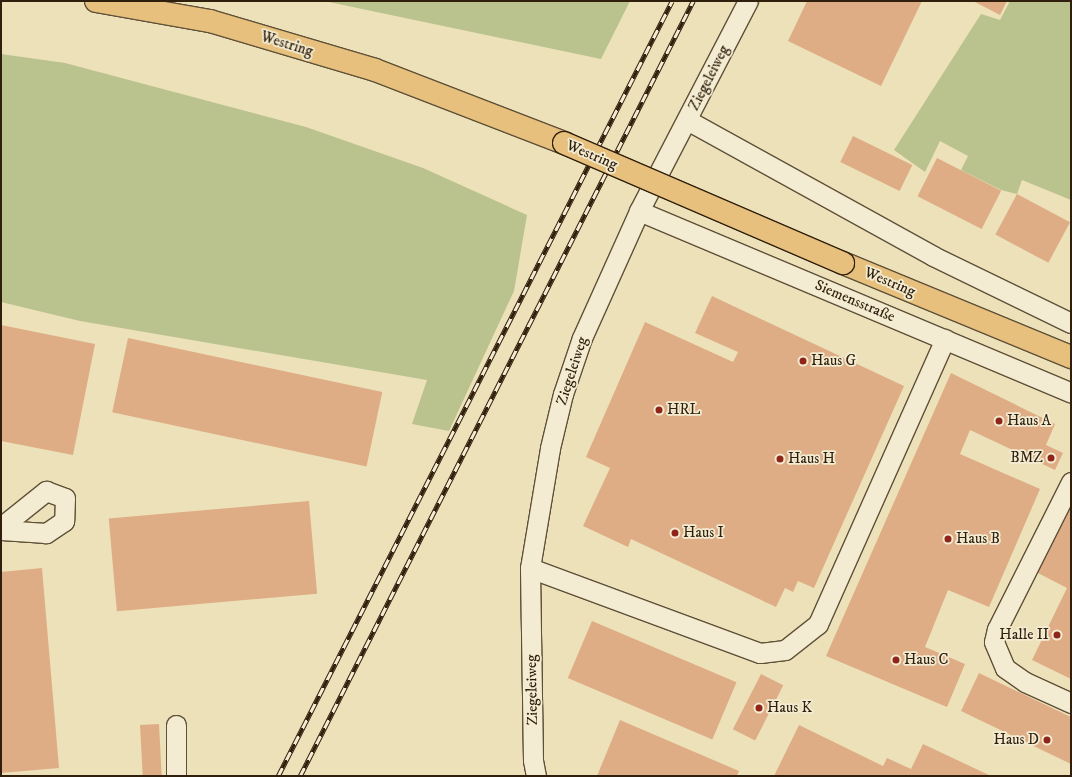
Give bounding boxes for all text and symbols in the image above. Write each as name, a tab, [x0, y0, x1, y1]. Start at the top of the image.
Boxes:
street label: Westring	[259, 28, 315, 60]
street label: Ziegeleiweg	[685, 42, 733, 114]
street label: Westring	[564, 136, 620, 174]
street label: Westring	[862, 263, 918, 301]
street label: Siemensstraße	[812, 276, 898, 326]
street label: Ziegeleiweg	[552, 335, 592, 407]
place label: Haus G	[811, 352, 856, 370]
marker: Haus G	[798, 356, 808, 366]
place label: HRL	[667, 401, 700, 419]
marker: HRL	[654, 405, 664, 415]
place label: Haus A	[1007, 412, 1051, 430]
marker: Haus A	[994, 416, 1004, 426]
place label: BMZ	[1010, 449, 1043, 467]
place label: Haus H	[788, 450, 835, 468]
marker: BMZ	[1046, 453, 1056, 463]
marker: Haus H	[775, 454, 785, 464]
place label: Haus I	[683, 524, 724, 542]
marker: Haus I	[670, 528, 680, 538]
place label: Haus B	[956, 530, 1000, 548]
marker: Haus B	[943, 534, 953, 544]
place label: Halle II	[999, 626, 1049, 644]
marker: Halle II	[1052, 630, 1062, 640]
place label: Haus C	[904, 651, 948, 669]
street label: Ziegeleiweg	[522, 654, 542, 726]
marker: Haus C	[891, 655, 901, 665]
place label: Haus K	[767, 699, 812, 717]
marker: Haus K	[754, 703, 764, 713]
place label: Haus D	[993, 731, 1039, 749]
marker: Haus D	[1042, 735, 1052, 745]

